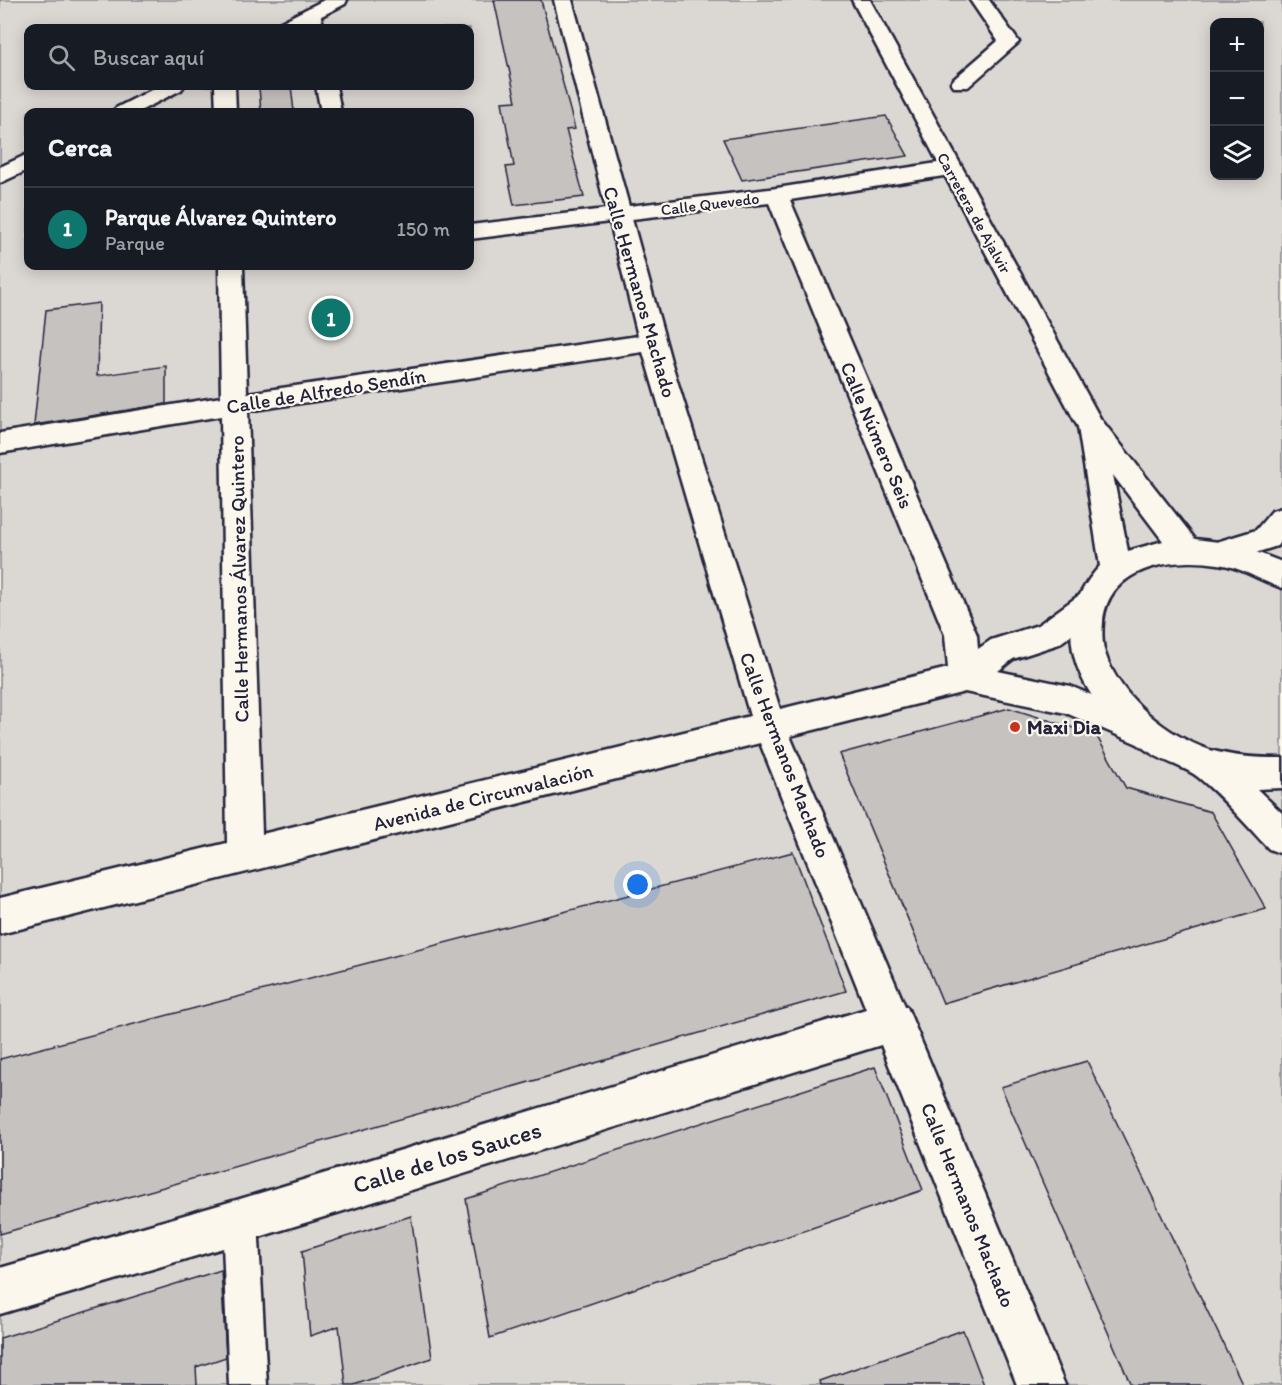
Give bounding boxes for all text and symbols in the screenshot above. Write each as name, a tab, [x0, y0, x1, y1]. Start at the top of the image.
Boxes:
map controls	[1210, 18, 1264, 180]
button: +	[1210, 18, 1264, 72]
search box	[24, 24, 474, 90]
icon: search	[45, 41, 78, 74]
text: Buscar aquí	[93, 44, 204, 71]
button: −	[1210, 72, 1264, 126]
button: layers	[1210, 126, 1264, 180]
text: Cerca	[48, 131, 112, 163]
street label: Carretera de Ajalvir	[933, 149, 1015, 277]
street label: Calle Hermanos Machado	[598, 184, 682, 400]
street label: Calle Quevedo	[660, 189, 760, 219]
text: Parque Álvarez Quintero	[105, 204, 336, 231]
text: 1	[63, 217, 72, 241]
text: 150 m	[397, 217, 450, 241]
text: Parque	[105, 231, 165, 255]
pin: 1	[312, 296, 350, 340]
street label: Calle Número Seis	[835, 358, 919, 512]
street label: Calle de Alfredo Sendín	[225, 363, 427, 419]
street label: Calle Hermanos Álvarez Quintero	[224, 435, 254, 723]
street label: Calle Hermanos Machado	[735, 649, 835, 861]
place label: Maxi Dia	[1027, 715, 1101, 739]
marker: Maxi Dia	[1008, 720, 1022, 734]
street label: Avenida de Circunvalación	[371, 758, 596, 836]
your location	[623, 870, 652, 899]
street label: Calle Hermanos Machado	[916, 1099, 1020, 1311]
street label: Calle de los Sauces	[349, 1115, 545, 1199]

